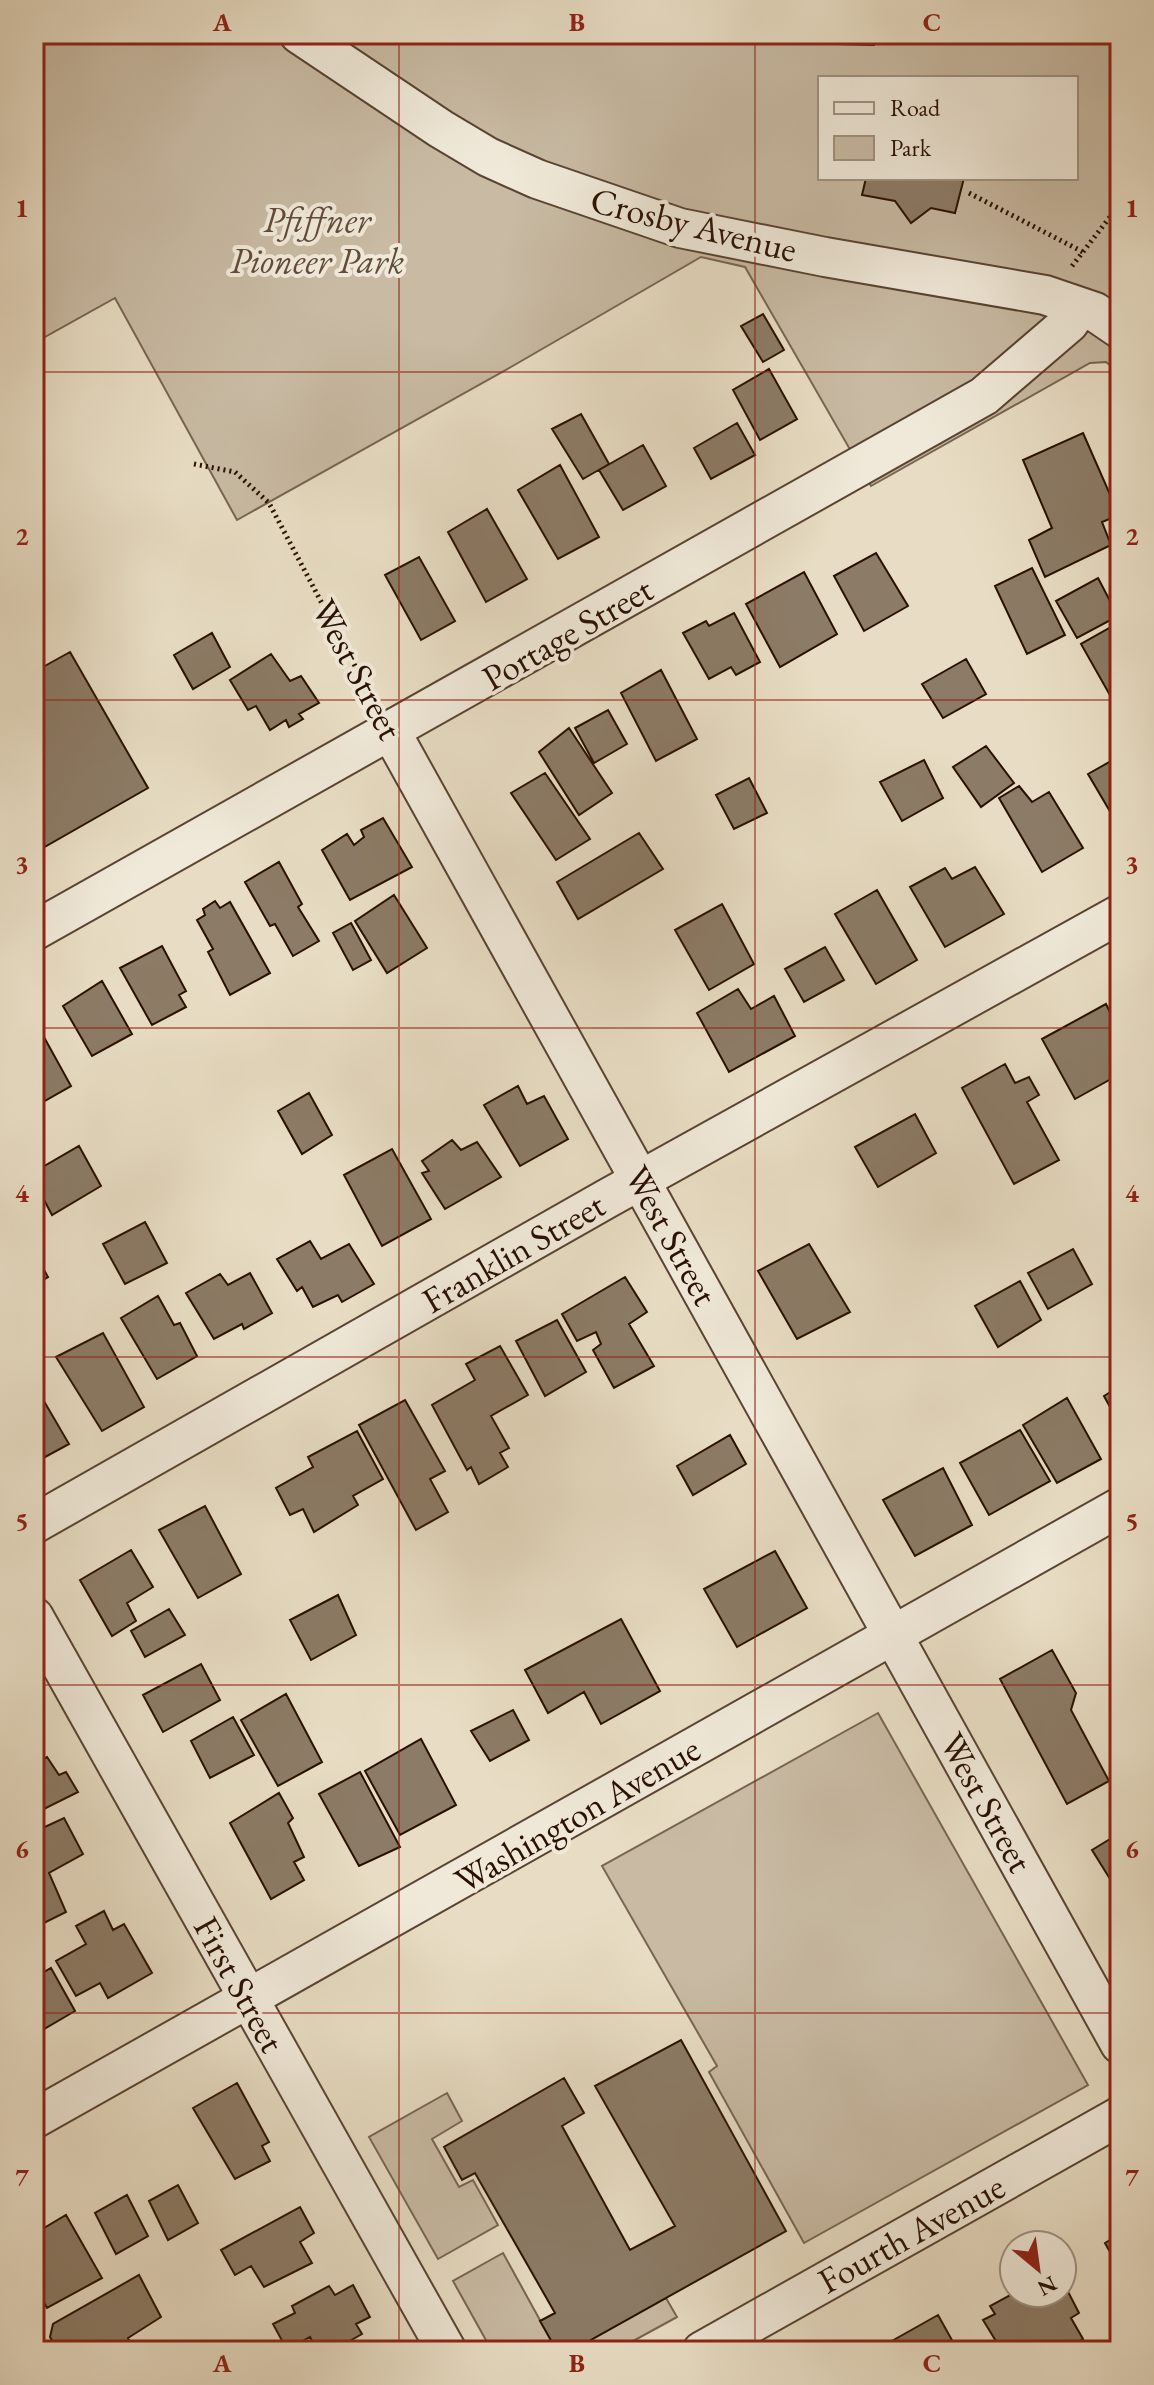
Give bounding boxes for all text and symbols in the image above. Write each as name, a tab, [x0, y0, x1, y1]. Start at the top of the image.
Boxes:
text: A	[212, 5, 232, 39]
text: B	[569, 5, 585, 39]
text: C	[923, 5, 941, 39]
legend	[818, 76, 1078, 180]
text: Road	[890, 92, 941, 123]
text: Park	[890, 132, 932, 163]
street label: Crosby Avenue	[586, 176, 802, 273]
text: 1	[15, 191, 29, 225]
text: 1	[1125, 191, 1139, 225]
park label: Pfiffner Pioneer Park	[230, 196, 404, 284]
text: 2	[15, 519, 29, 553]
text: 2	[1125, 519, 1139, 553]
street label: Portage Street	[473, 565, 662, 701]
street label: West Street	[301, 591, 414, 748]
text: 3	[15, 847, 29, 881]
text: 3	[1125, 847, 1139, 881]
street label: West Street	[614, 1157, 729, 1314]
text: 4	[15, 1176, 29, 1210]
text: 4	[1125, 1176, 1139, 1210]
street label: Franklin Street	[413, 1181, 614, 1324]
text: 5	[15, 1504, 29, 1538]
text: 5	[1125, 1504, 1139, 1538]
street label: West Street	[929, 1724, 1044, 1881]
street label: Washington Avenue	[446, 1725, 709, 1904]
text: 6	[15, 1832, 29, 1866]
text: 6	[1125, 1832, 1139, 1866]
street label: First Street	[183, 1908, 296, 2061]
text: 7	[15, 2160, 29, 2194]
text: 7	[1125, 2160, 1139, 2194]
street label: Fourth Avenue	[810, 2163, 1013, 2304]
north arrow	[998, 2229, 1078, 2309]
text: N	[1032, 2269, 1062, 2303]
text: A	[212, 2346, 232, 2380]
text: B	[569, 2346, 585, 2380]
text: C	[923, 2346, 941, 2380]

